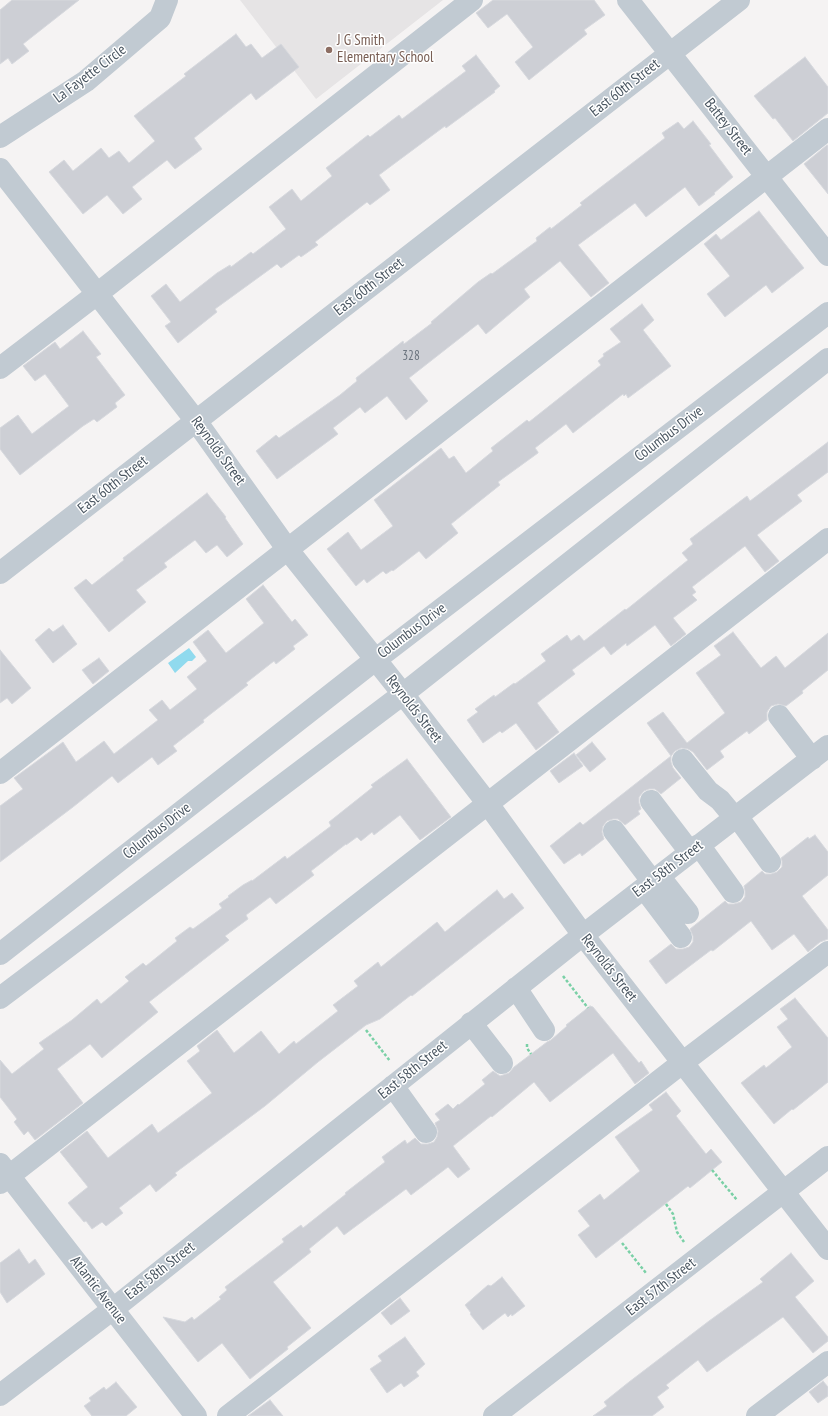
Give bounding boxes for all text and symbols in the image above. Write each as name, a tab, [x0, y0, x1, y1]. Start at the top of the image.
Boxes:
place label: J G Smith Elementary School	[337, 32, 434, 67]
street label: La Fayette Circle	[50, 41, 130, 107]
marker: J G Smith Elementary School	[324, 45, 334, 55]
street label: East 60th Street	[587, 55, 663, 121]
street label: Battey Street	[700, 95, 756, 159]
street label: East 60th Street	[331, 254, 407, 320]
house number: 328	[402, 348, 420, 364]
street label: Columbus Drive	[631, 402, 707, 466]
street label: Reynolds Street	[187, 413, 249, 489]
street label: East 60th Street	[75, 452, 151, 518]
street label: Columbus Drive	[374, 599, 450, 663]
street label: Reynolds Street	[382, 672, 446, 746]
street label: Columbus Drive	[119, 799, 195, 863]
street label: East 58th Street	[629, 837, 707, 901]
street label: Reynolds Street	[577, 931, 641, 1005]
street label: East 58th Street	[375, 1037, 451, 1103]
street label: East 58th Street	[122, 1238, 198, 1304]
street label: Atlantic Avenue	[66, 1253, 130, 1327]
street label: East 57th Street	[623, 1254, 699, 1320]

